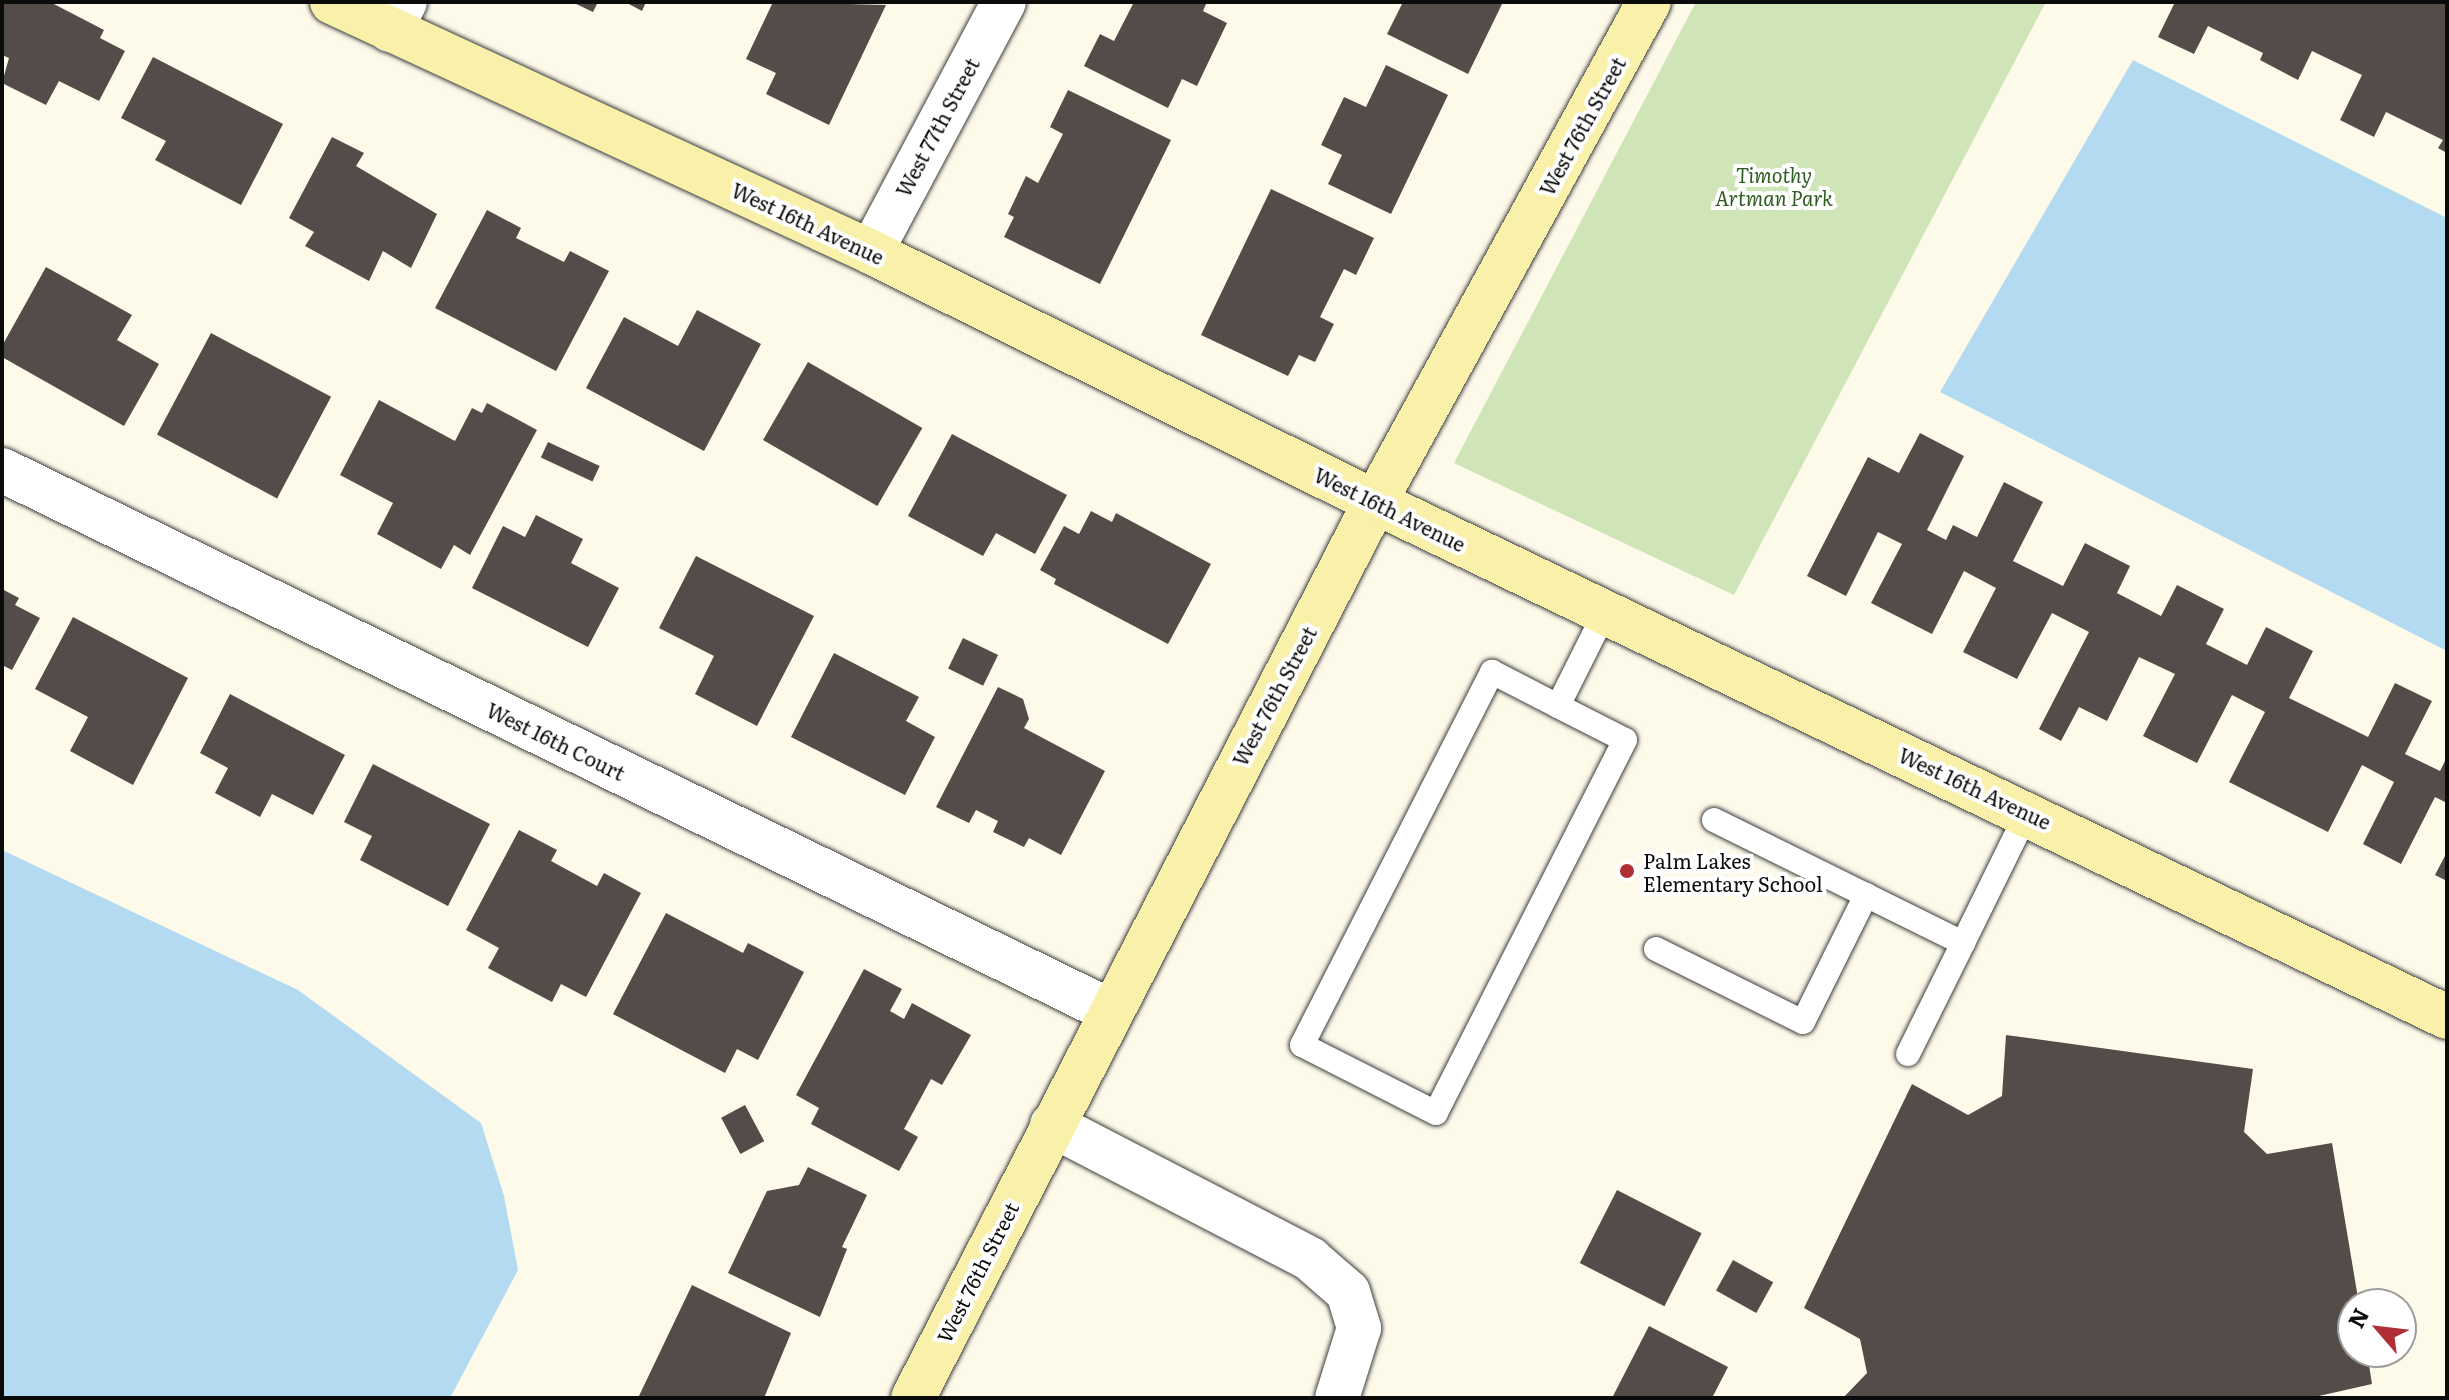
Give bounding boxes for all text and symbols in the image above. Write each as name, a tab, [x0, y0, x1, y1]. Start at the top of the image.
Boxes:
street label: West 77th Street	[890, 53, 984, 201]
street label: West 76th Street	[1534, 53, 1630, 199]
park label: Timothy Artman Park	[1715, 163, 1833, 210]
street label: West 16th Avenue	[728, 177, 888, 269]
street label: West 16th Avenue	[1310, 462, 1470, 556]
street label: West 76th Street	[1227, 622, 1321, 770]
street label: West 16th Court	[483, 697, 629, 785]
street label: West 16th Avenue	[1895, 742, 2055, 834]
place label: Palm Lakes Elementary School	[1643, 848, 1823, 895]
marker: Palm Lakes Elementary School	[1618, 862, 1636, 880]
street label: West 76th Street	[931, 1198, 1023, 1346]
north arrow	[2337, 1288, 2417, 1368]
text: N	[2338, 1302, 2376, 1333]

